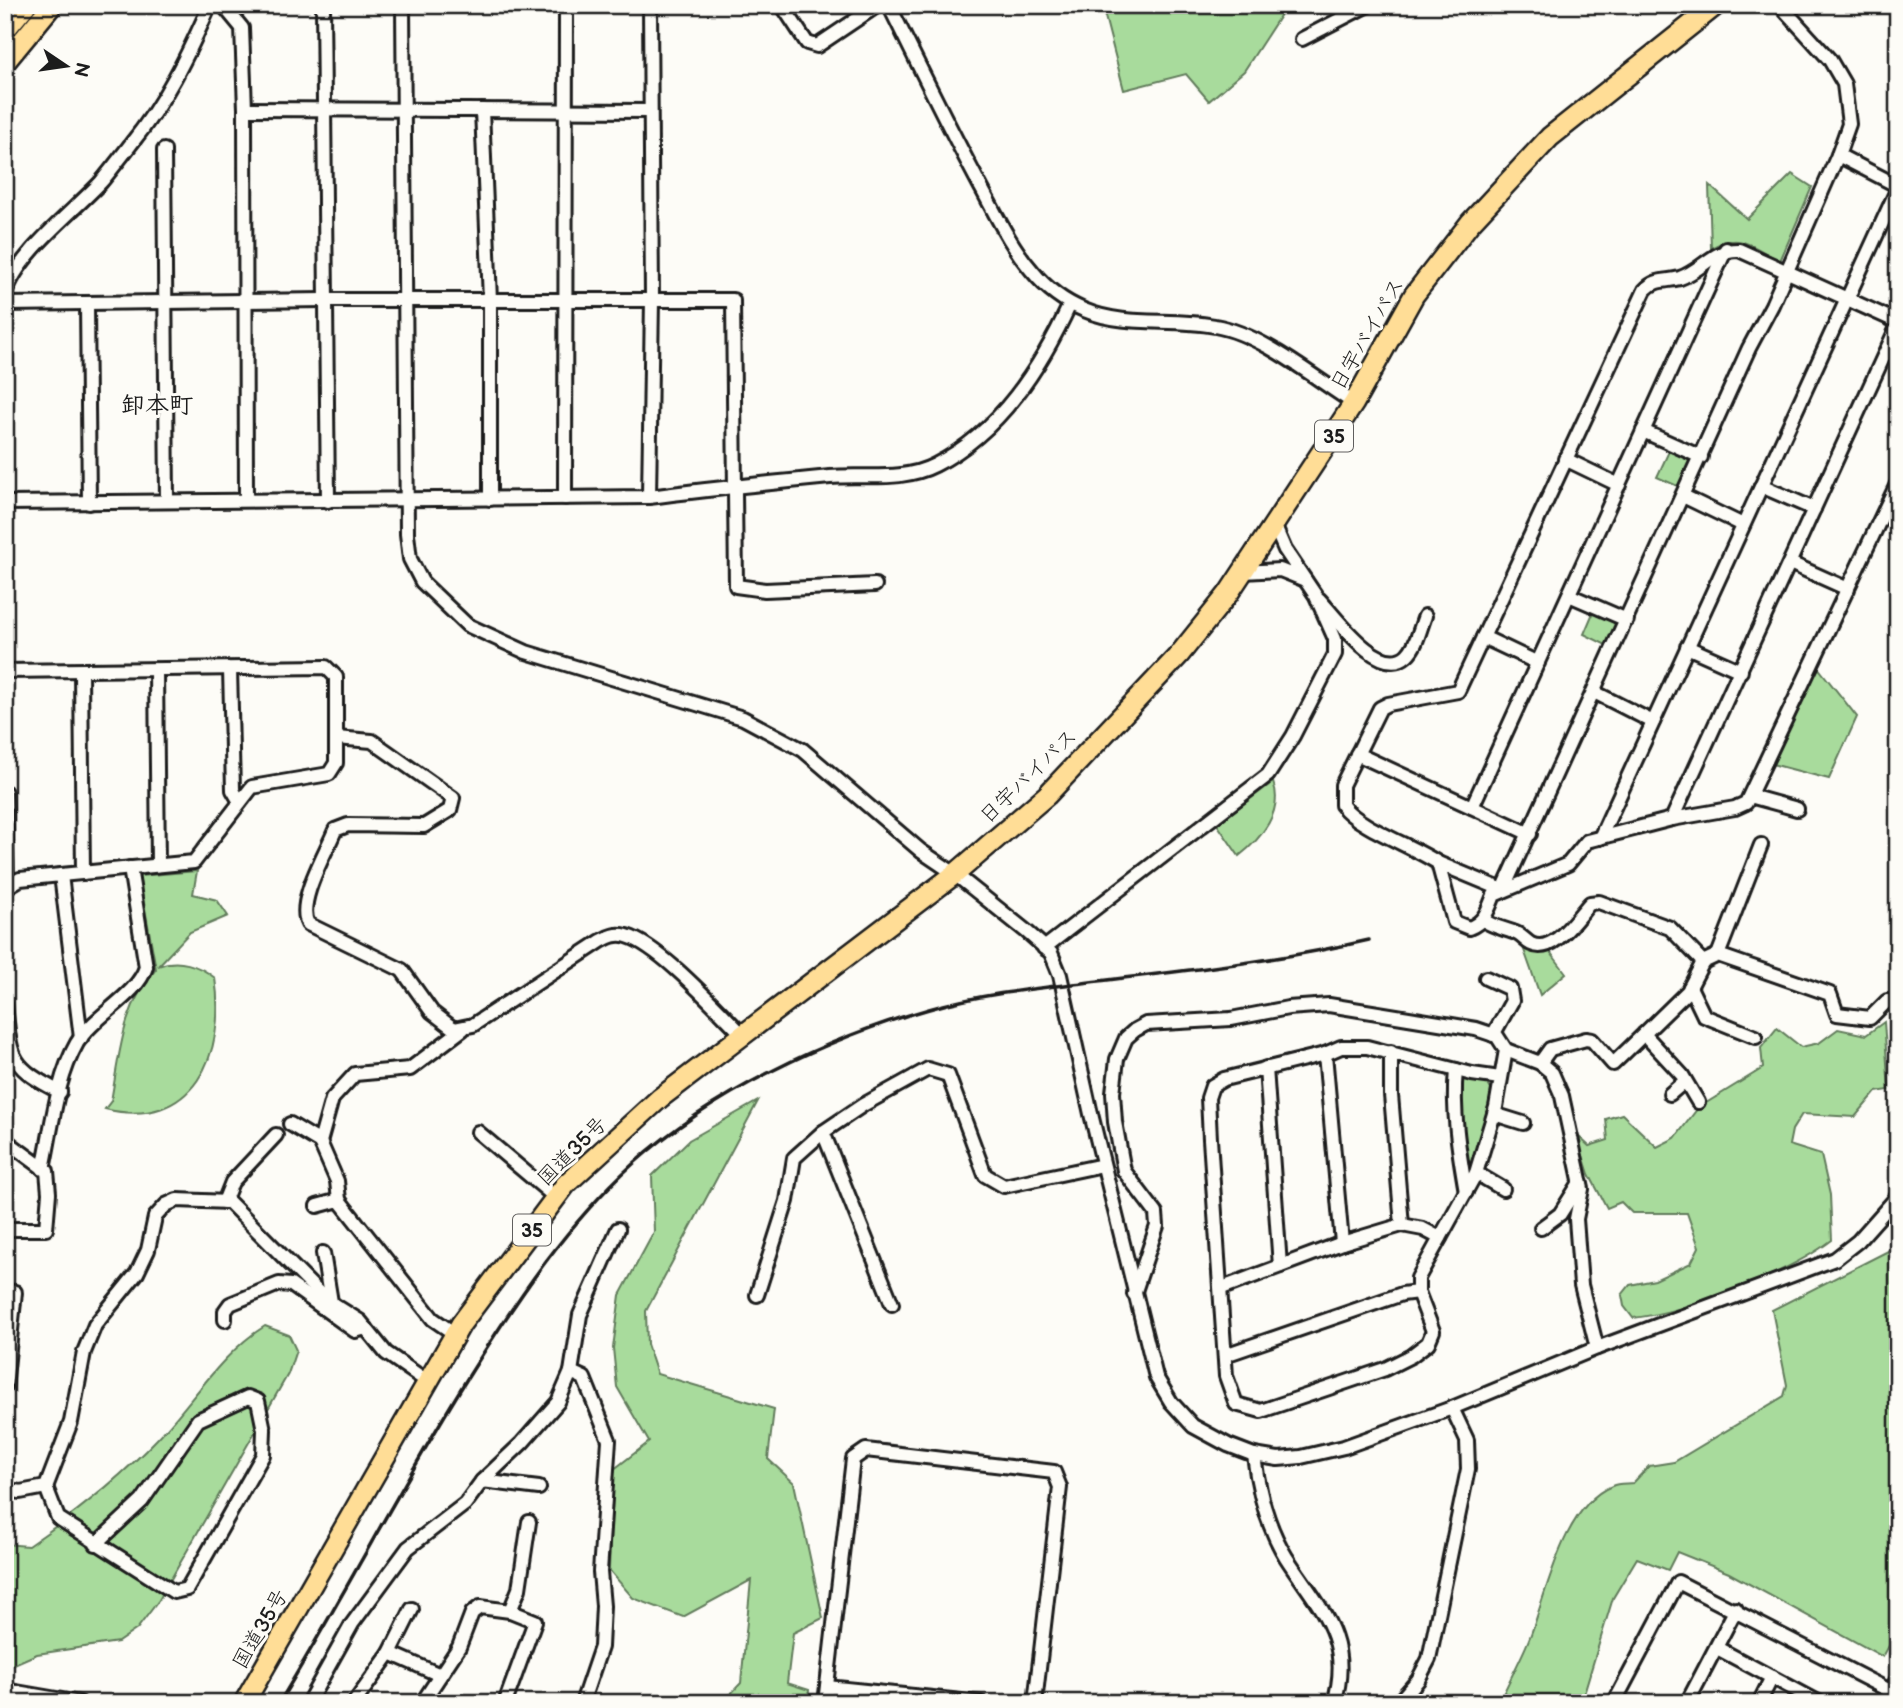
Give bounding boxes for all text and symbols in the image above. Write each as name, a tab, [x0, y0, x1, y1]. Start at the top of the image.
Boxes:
north arrow	[32, 32, 102, 102]
text: N	[68, 60, 94, 79]
street label: 日宇バイパス	[1325, 274, 1410, 395]
district label: 卸本町	[121, 391, 193, 420]
road number: 35	[1315, 420, 1353, 452]
street label: 日宇バイパス	[974, 724, 1082, 829]
street label: 国道35号	[532, 1111, 612, 1191]
road number: 35	[513, 1214, 551, 1246]
street label: 国道35号	[228, 1585, 293, 1674]

